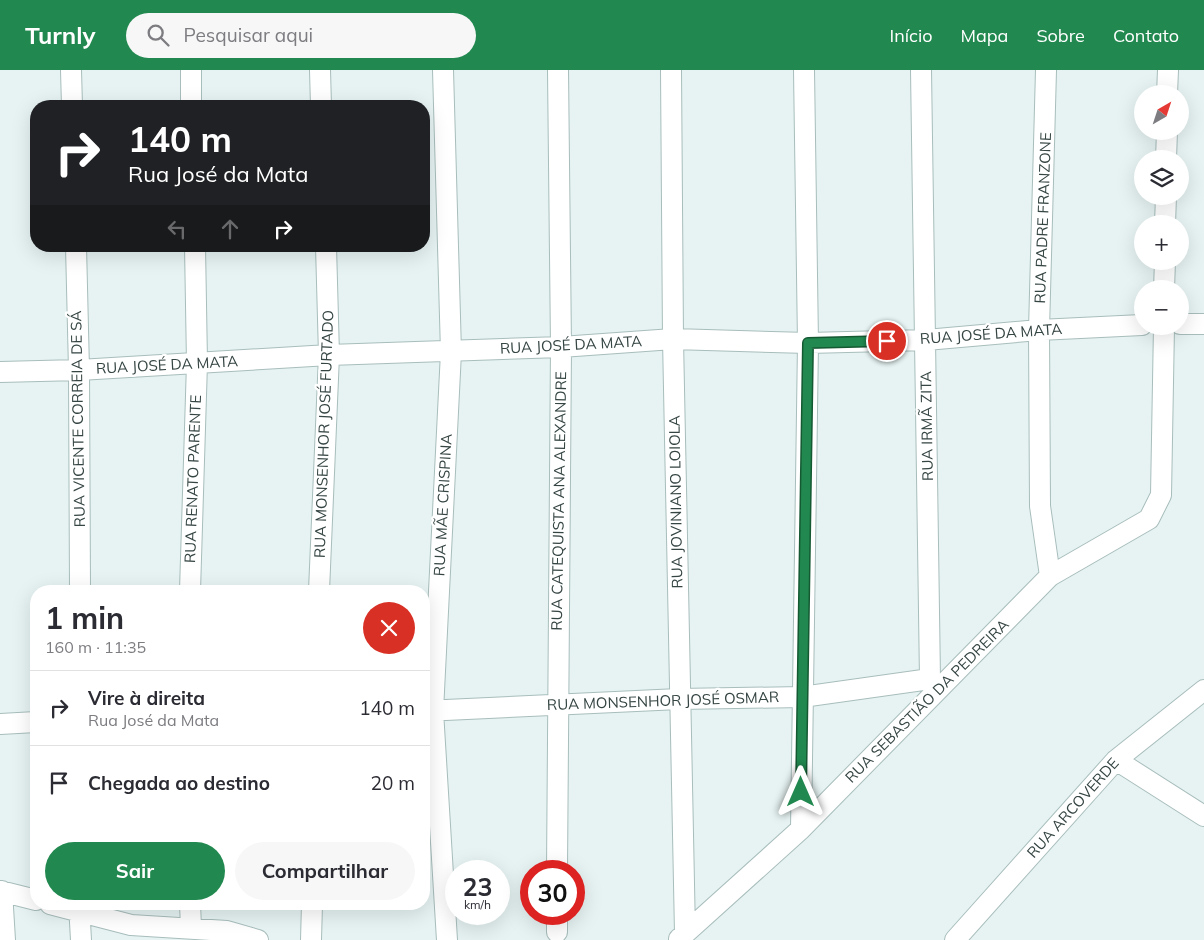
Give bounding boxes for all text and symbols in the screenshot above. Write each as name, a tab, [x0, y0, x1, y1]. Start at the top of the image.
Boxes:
search box	[126, 13, 476, 58]
text: Turnly	[25, 20, 96, 50]
icon: search	[144, 21, 172, 49]
text: Pesquisar aqui	[184, 23, 313, 47]
text: Início	[890, 24, 933, 47]
text: Mapa	[961, 24, 1008, 47]
text: Sobre	[1036, 24, 1085, 47]
text: Contato	[1113, 24, 1179, 47]
north arrow	[1134, 85, 1189, 140]
map controls	[1134, 85, 1189, 335]
text: 140 m	[128, 117, 232, 161]
icon: right	[45, 120, 110, 185]
street label: RUA PADRE FRANZONE	[1030, 132, 1055, 304]
button: layers	[1134, 150, 1189, 205]
text: Rua José da Mata	[128, 160, 308, 188]
icon: left	[163, 215, 191, 243]
icon: ahead	[216, 215, 244, 243]
icon: right	[269, 215, 297, 243]
button: +	[1134, 215, 1189, 270]
button: −	[1134, 280, 1189, 335]
street label: RUA VICENTE CORREIA DE SÁ	[66, 310, 89, 528]
street label: RUA MONSENHOR JOSÉ FURTADO	[310, 310, 337, 558]
street label: RUA JOSÉ DA MATA	[919, 319, 1063, 348]
pin	[866, 320, 908, 362]
icon: arrive	[873, 327, 901, 355]
street label: RUA JOSÉ DA MATA	[499, 331, 643, 358]
street label: RUA JOSÉ DA MATA	[95, 351, 239, 378]
street label: RUA CATEQUISTA ANA ALEXANDRE	[547, 371, 570, 631]
street label: RUA IRMÃ ZITA	[916, 371, 937, 481]
street label: RUA RENATO PARENTE	[180, 394, 205, 563]
street label: RUA JOVINIANO LOIOLA	[664, 415, 687, 589]
street label: RUA MÃE CRISPINA	[429, 433, 456, 577]
text: 1 min	[45, 599, 124, 637]
button: close	[363, 602, 415, 654]
street label: RUA SEBASTIÃO DA PEDREIRA	[841, 615, 1013, 787]
text: 160 m · 11:35	[45, 637, 146, 657]
text: Vire à direita	[88, 686, 205, 710]
street label: RUA MONSENHOR JOSÉ OSMAR	[547, 687, 779, 714]
icon: right	[45, 694, 73, 722]
text: 140 m	[359, 696, 415, 720]
text: Rua José da Mata	[88, 710, 219, 730]
street label: RUA ARCOVERDE	[1023, 753, 1123, 862]
position arrow	[774, 765, 826, 817]
icon: arrive	[45, 769, 73, 797]
text: Chegada ao destino	[88, 771, 270, 795]
text: 20 m	[371, 771, 415, 795]
button: Sair	[45, 842, 225, 900]
button: Compartilhar	[235, 842, 415, 900]
speed limit sign: 30	[520, 860, 585, 925]
text: 23	[462, 871, 493, 902]
text: km/h	[464, 897, 491, 912]

